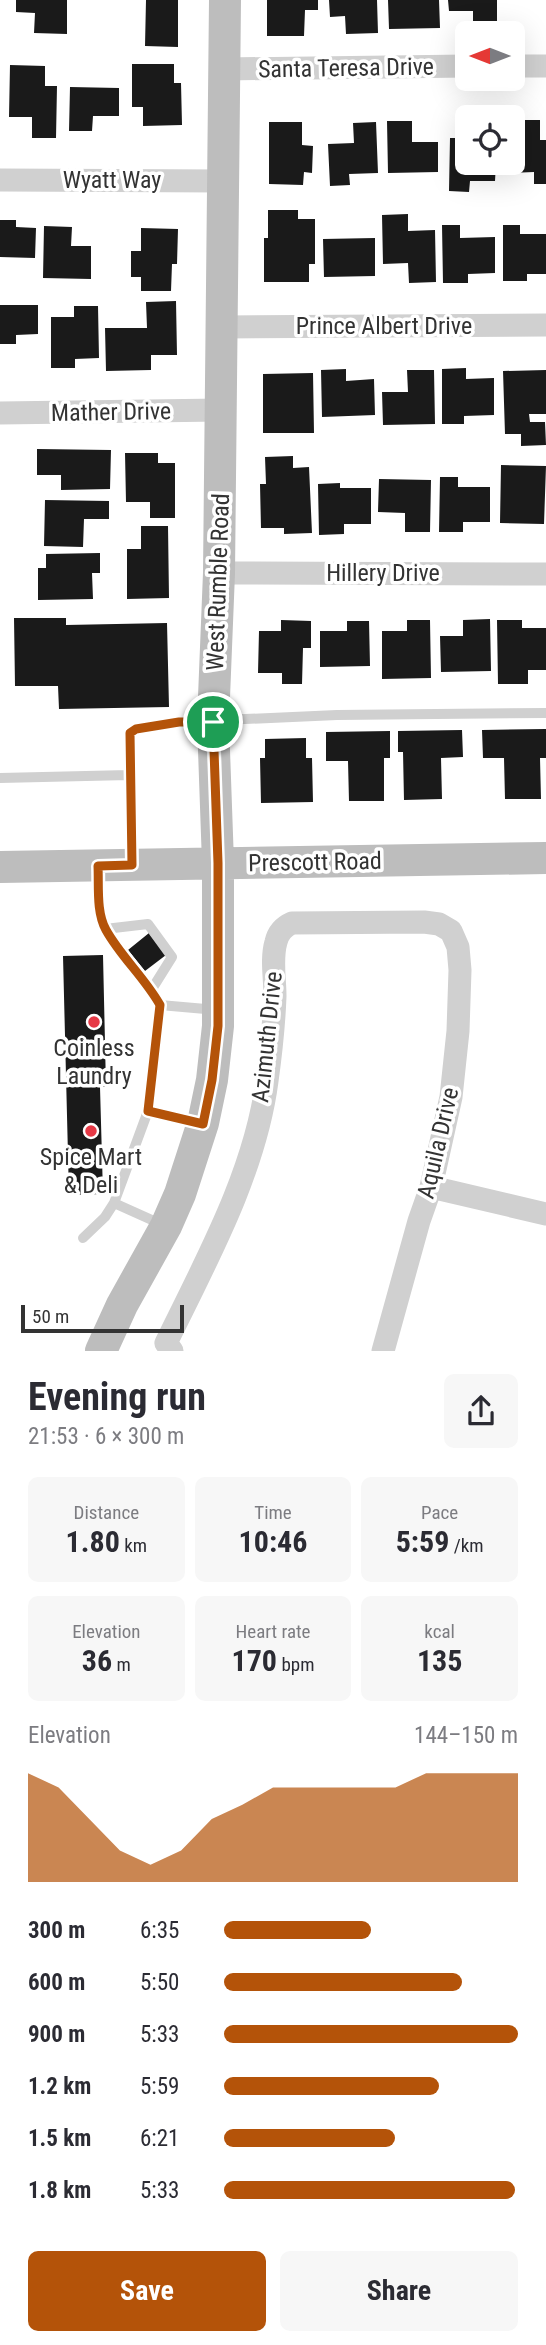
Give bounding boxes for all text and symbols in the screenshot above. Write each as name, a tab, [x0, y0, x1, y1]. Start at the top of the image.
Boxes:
north arrow	[455, 21, 525, 91]
map controls	[455, 21, 525, 175]
street label: Santa Teresa Drive	[258, 52, 434, 84]
button: locate	[455, 105, 525, 175]
street label: Wyatt Way	[63, 166, 161, 194]
street label: Prince Albert Drive	[296, 312, 472, 340]
street label: Mather Drive	[51, 397, 171, 427]
street label: West Rumble Road	[201, 493, 235, 671]
street label: Hillery Drive	[326, 559, 440, 587]
pin	[183, 692, 243, 752]
icon: arrive	[194, 703, 232, 741]
street label: Prescott Road	[248, 847, 382, 877]
street label: Azimuth Drive	[246, 970, 288, 1104]
marker: Coinless Laundry	[86, 1014, 102, 1030]
place label: Coinless Laundry	[53, 1034, 135, 1090]
street label: Aquila Drive	[412, 1085, 464, 1201]
marker: Spice Mart & Deli	[83, 1123, 99, 1139]
place label: Spice Mart & Deli	[40, 1143, 142, 1199]
scale bar	[21, 1302, 184, 1334]
text: 50 m	[32, 1305, 69, 1328]
button: share	[444, 1374, 518, 1448]
text: Evening run	[28, 1375, 206, 1419]
text: 21:53 · 6 × 300 m	[28, 1423, 184, 1450]
text: Distance	[74, 1501, 139, 1524]
text: Time	[254, 1501, 292, 1524]
text: Pace	[421, 1501, 458, 1524]
text: 1.80	[66, 1524, 120, 1559]
text: 10:46	[239, 1524, 307, 1559]
text: 5:59	[396, 1524, 449, 1559]
text: km	[120, 1534, 147, 1557]
text: /km	[449, 1534, 484, 1557]
text: Elevation	[72, 1620, 141, 1643]
text: Heart rate	[235, 1620, 311, 1643]
text: kcal	[424, 1620, 455, 1643]
text: 36	[82, 1643, 112, 1678]
text: 170	[232, 1643, 277, 1678]
text: 135	[417, 1643, 462, 1678]
text: m	[112, 1653, 131, 1676]
text: bpm	[277, 1653, 314, 1676]
text: Elevation	[28, 1722, 111, 1749]
text: 144–150 m	[414, 1722, 518, 1749]
text: 300 m	[28, 1917, 85, 1944]
text: 6:35	[140, 1917, 179, 1944]
text: 600 m	[28, 1969, 85, 1996]
text: 5:50	[140, 1969, 179, 1996]
text: 900 m	[28, 2021, 85, 2048]
text: 5:33	[140, 2021, 179, 2048]
text: 1.2 km	[28, 2073, 91, 2100]
text: 5:59	[140, 2073, 179, 2100]
text: 1.5 km	[28, 2125, 91, 2152]
text: 6:21	[140, 2125, 179, 2152]
text: 1.8 km	[28, 2177, 91, 2204]
text: 5:33	[140, 2177, 179, 2204]
button: Save	[28, 2251, 266, 2331]
button: Share	[280, 2251, 518, 2331]

